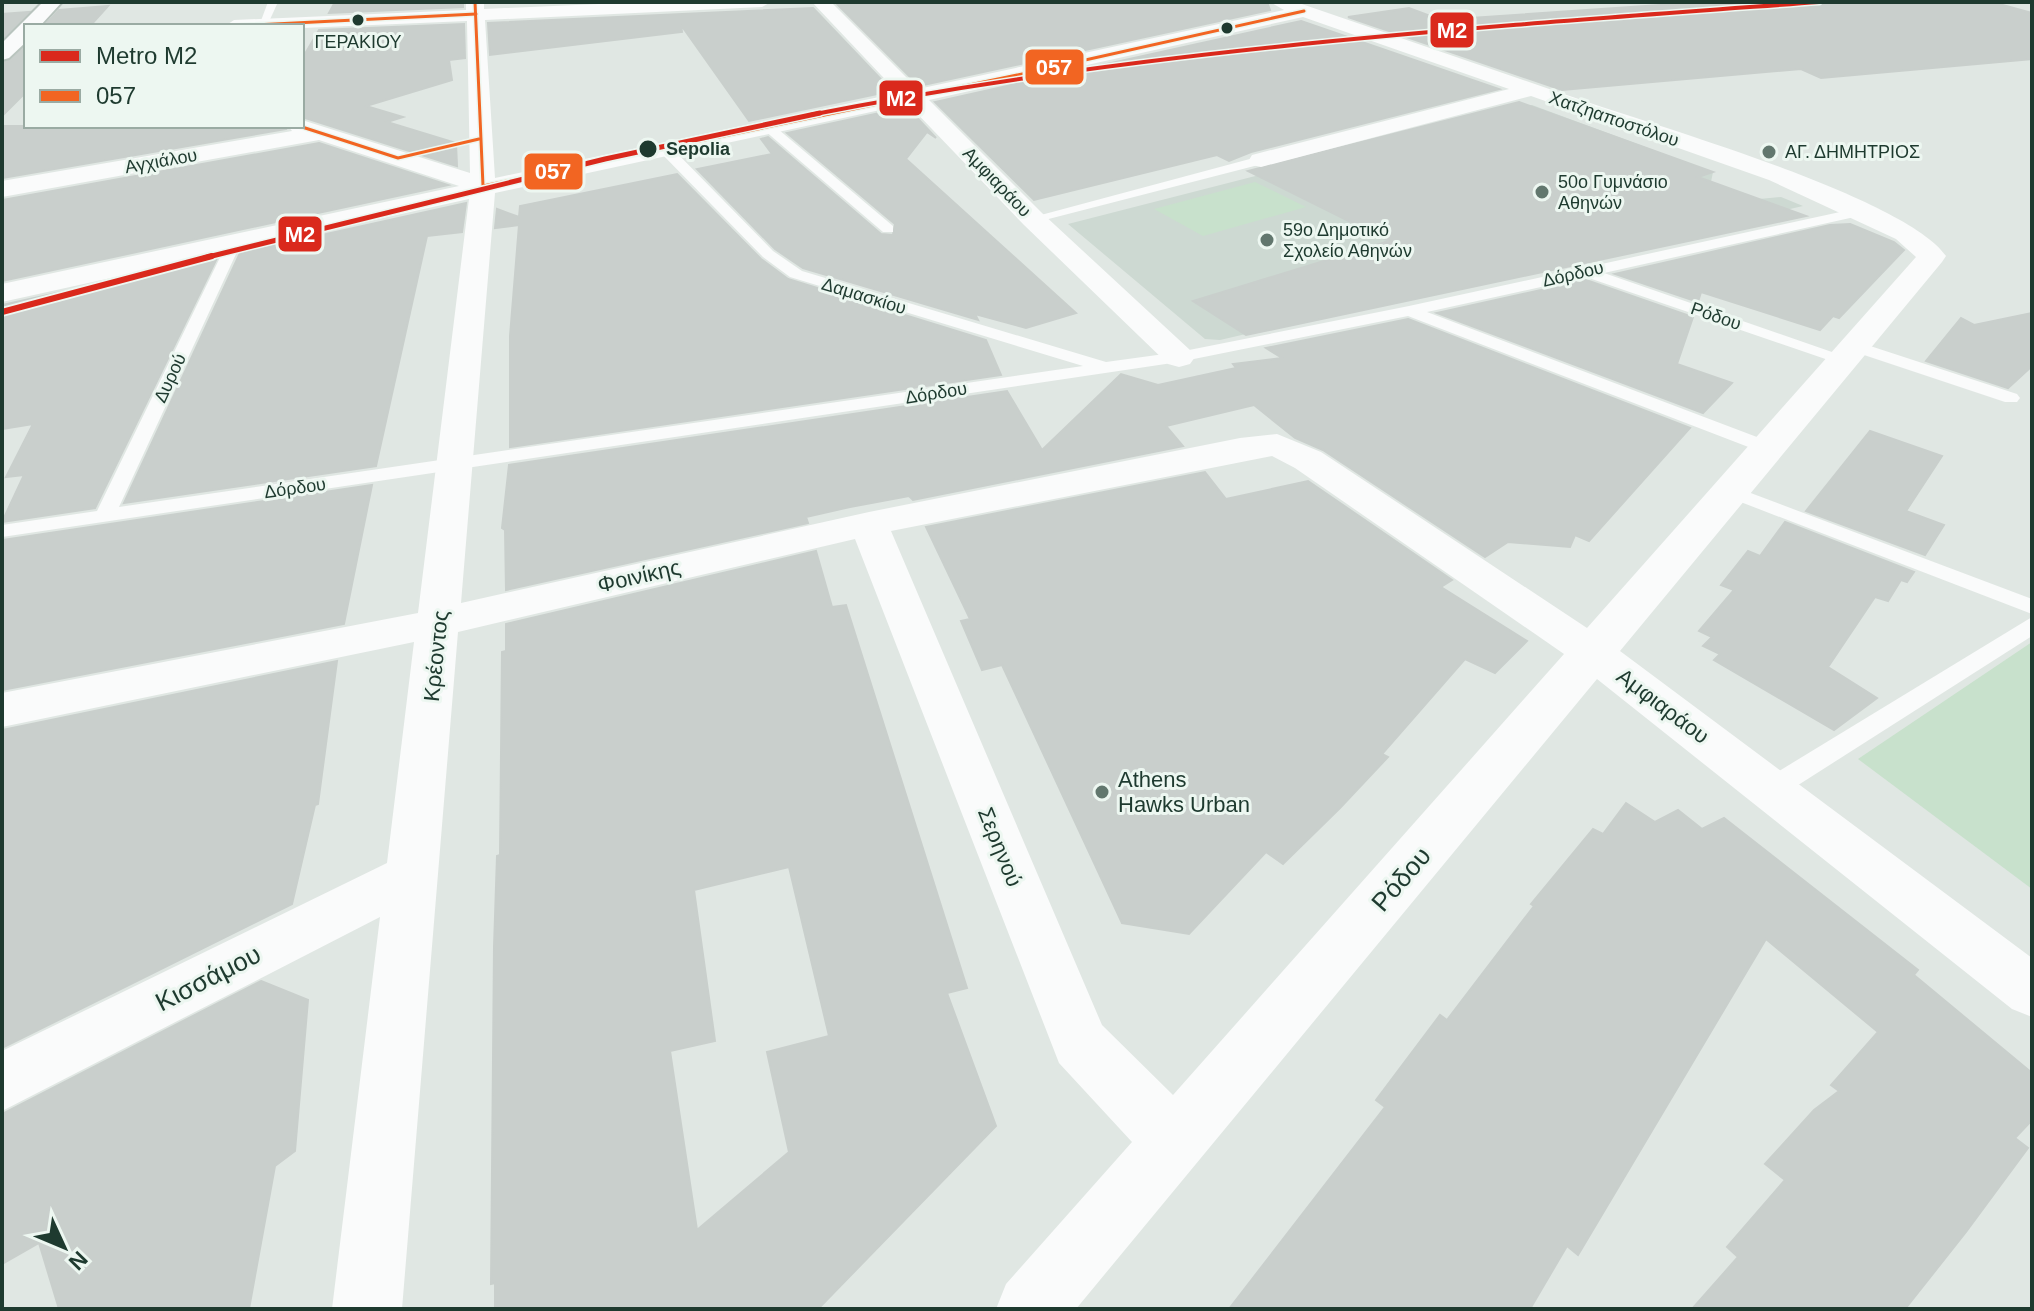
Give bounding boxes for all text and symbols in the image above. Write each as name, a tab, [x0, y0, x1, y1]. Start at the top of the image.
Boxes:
line badge: Μ2	[1429, 11, 1475, 49]
marker: ΓΕΡΑΚΙΟΥ	[350, 12, 366, 28]
text: Μ2	[1437, 18, 1467, 43]
unlabelled marker	[1219, 20, 1235, 36]
legend	[24, 24, 304, 128]
place label: ΓΕΡΑΚΙΟΥ	[314, 32, 402, 52]
text: Metro Μ2	[96, 42, 197, 69]
line badge: 057	[1024, 48, 1085, 86]
text: 057	[1036, 55, 1072, 80]
line badge: Μ2	[878, 79, 924, 117]
text: 057	[96, 82, 136, 109]
text: Μ2	[886, 86, 916, 111]
street label: Χατζηαποστόλου	[1546, 87, 1682, 151]
marker: Sepolia	[637, 138, 659, 160]
place label: Sepolia	[666, 139, 731, 159]
place label: ΑΓ. ΔΗΜΗΤΡΙΟΣ	[1785, 142, 1920, 162]
street label: Αμφιαράου	[959, 143, 1035, 221]
marker: ΑΓ. ΔΗΜΗΤΡΙΟΣ	[1760, 143, 1778, 161]
street label: Αγχιάλου	[123, 145, 199, 177]
line badge: 057	[523, 152, 584, 191]
text: 057	[535, 159, 571, 184]
place label: 50ο Γυμνάσιο Αθηνών	[1558, 172, 1668, 213]
marker: 50ο Γυμνάσιο Αθηνών	[1533, 183, 1551, 201]
line badge: Μ2	[277, 215, 323, 253]
place label: 59ο Δημοτικό Σχολείο Αθηνών	[1283, 220, 1412, 261]
text: Μ2	[285, 222, 315, 247]
marker: 59ο Δημοτικό Σχολείο Αθηνών	[1258, 231, 1276, 249]
street label: Δόρδου	[1540, 257, 1606, 291]
street label: Δαμασκίου	[819, 274, 909, 318]
street label: Ρόδου	[1688, 298, 1744, 334]
street label: Δυρού	[150, 350, 190, 406]
street label: Δόρδου	[904, 378, 968, 408]
street label: Δόρδου	[263, 474, 327, 502]
street label: Φοινίκης	[595, 554, 683, 598]
street label: Κρέοντος	[419, 609, 453, 703]
street label: Αμφιαράου	[1612, 663, 1714, 749]
place label: Athens Hawks Urban	[1118, 767, 1250, 817]
marker: Athens Hawks Urban	[1093, 783, 1111, 801]
street label: Σερηνού	[973, 804, 1027, 890]
street label: Ρόδου	[1365, 841, 1437, 917]
street label: Κισσάμου	[150, 939, 266, 1017]
north arrow	[24, 1207, 104, 1287]
text: N	[64, 1246, 93, 1275]

